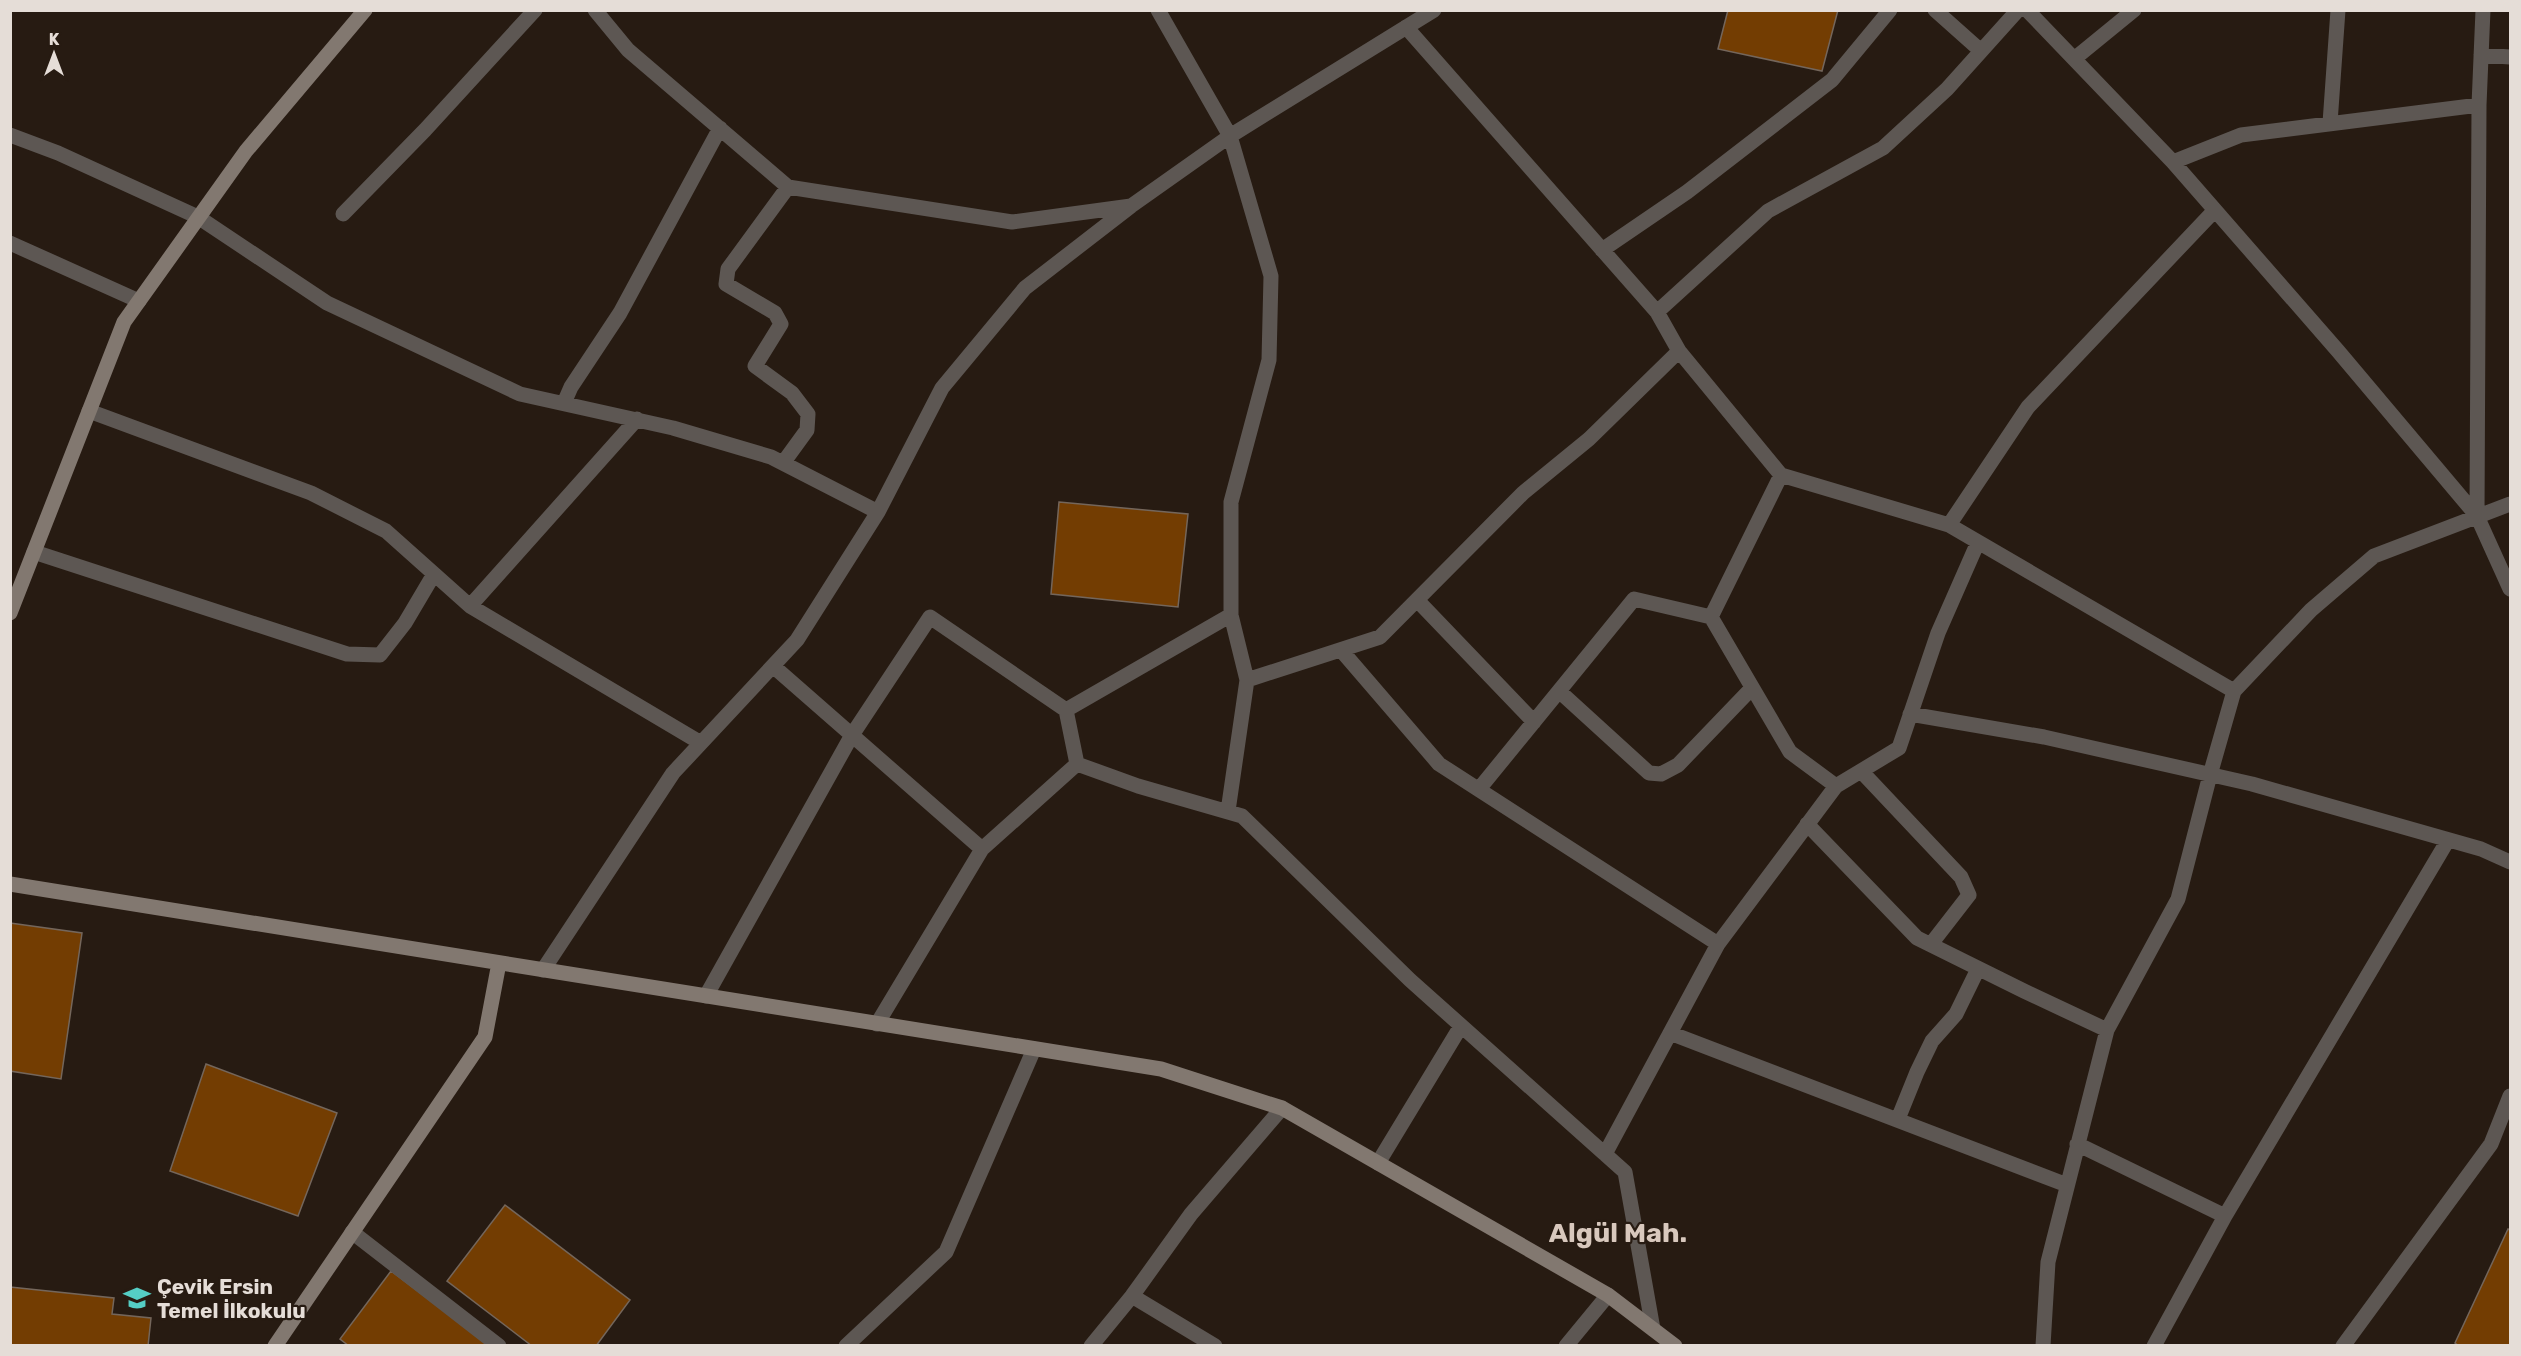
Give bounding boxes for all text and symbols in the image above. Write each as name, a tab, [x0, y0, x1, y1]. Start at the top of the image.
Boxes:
north arrow	[24, 24, 84, 84]
text: K	[49, 30, 60, 49]
district label: Algül Mah.	[1549, 1217, 1687, 1249]
place label: Çevik Ersin Temel İlkokulu	[157, 1274, 306, 1323]
school or university icon: Çevik Ersin Temel İlkokulu	[122, 1283, 152, 1313]

